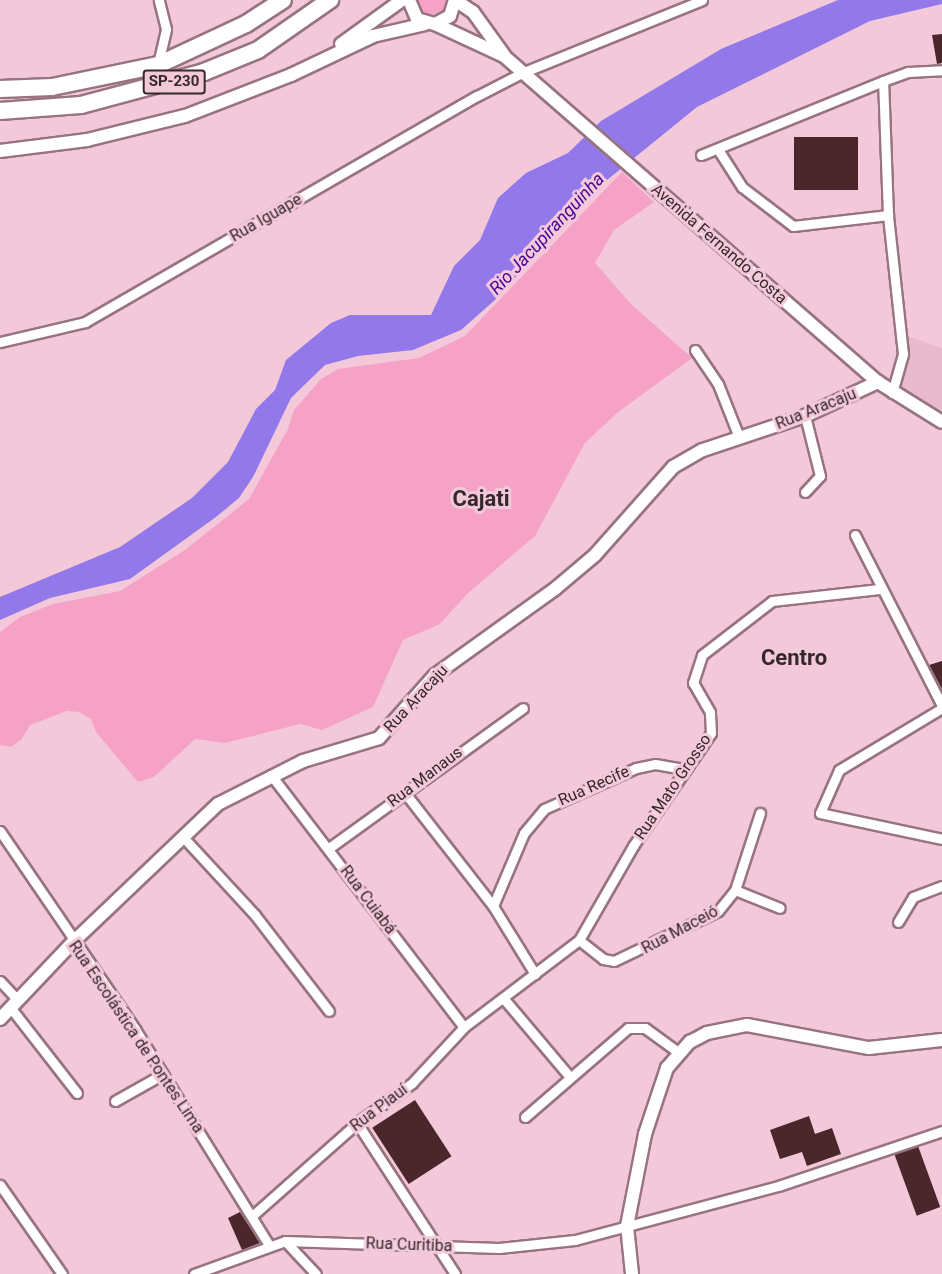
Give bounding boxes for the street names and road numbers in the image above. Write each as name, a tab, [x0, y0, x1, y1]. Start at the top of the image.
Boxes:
road number: SP-230	[142, 70, 206, 94]
street label: Avenida Fernando Costa	[647, 180, 791, 308]
street label: Rua Iguape	[227, 190, 305, 246]
street label: Rua Aracaju	[773, 384, 859, 434]
street label: Rua Aracaju	[380, 661, 452, 737]
street label: Rua Mato Grosso	[631, 731, 715, 843]
street label: Rua Manaus	[384, 743, 466, 811]
street label: Rua Recife	[555, 762, 633, 810]
street label: Rua Cuiabá	[336, 862, 400, 938]
street label: Rua Maceió	[638, 902, 722, 958]
street label: Rua Escolástica de Pontes Lima	[64, 937, 208, 1137]
street label: Rua Piauí	[347, 1080, 411, 1136]
street label: Rua Curitiba	[365, 1234, 453, 1256]

